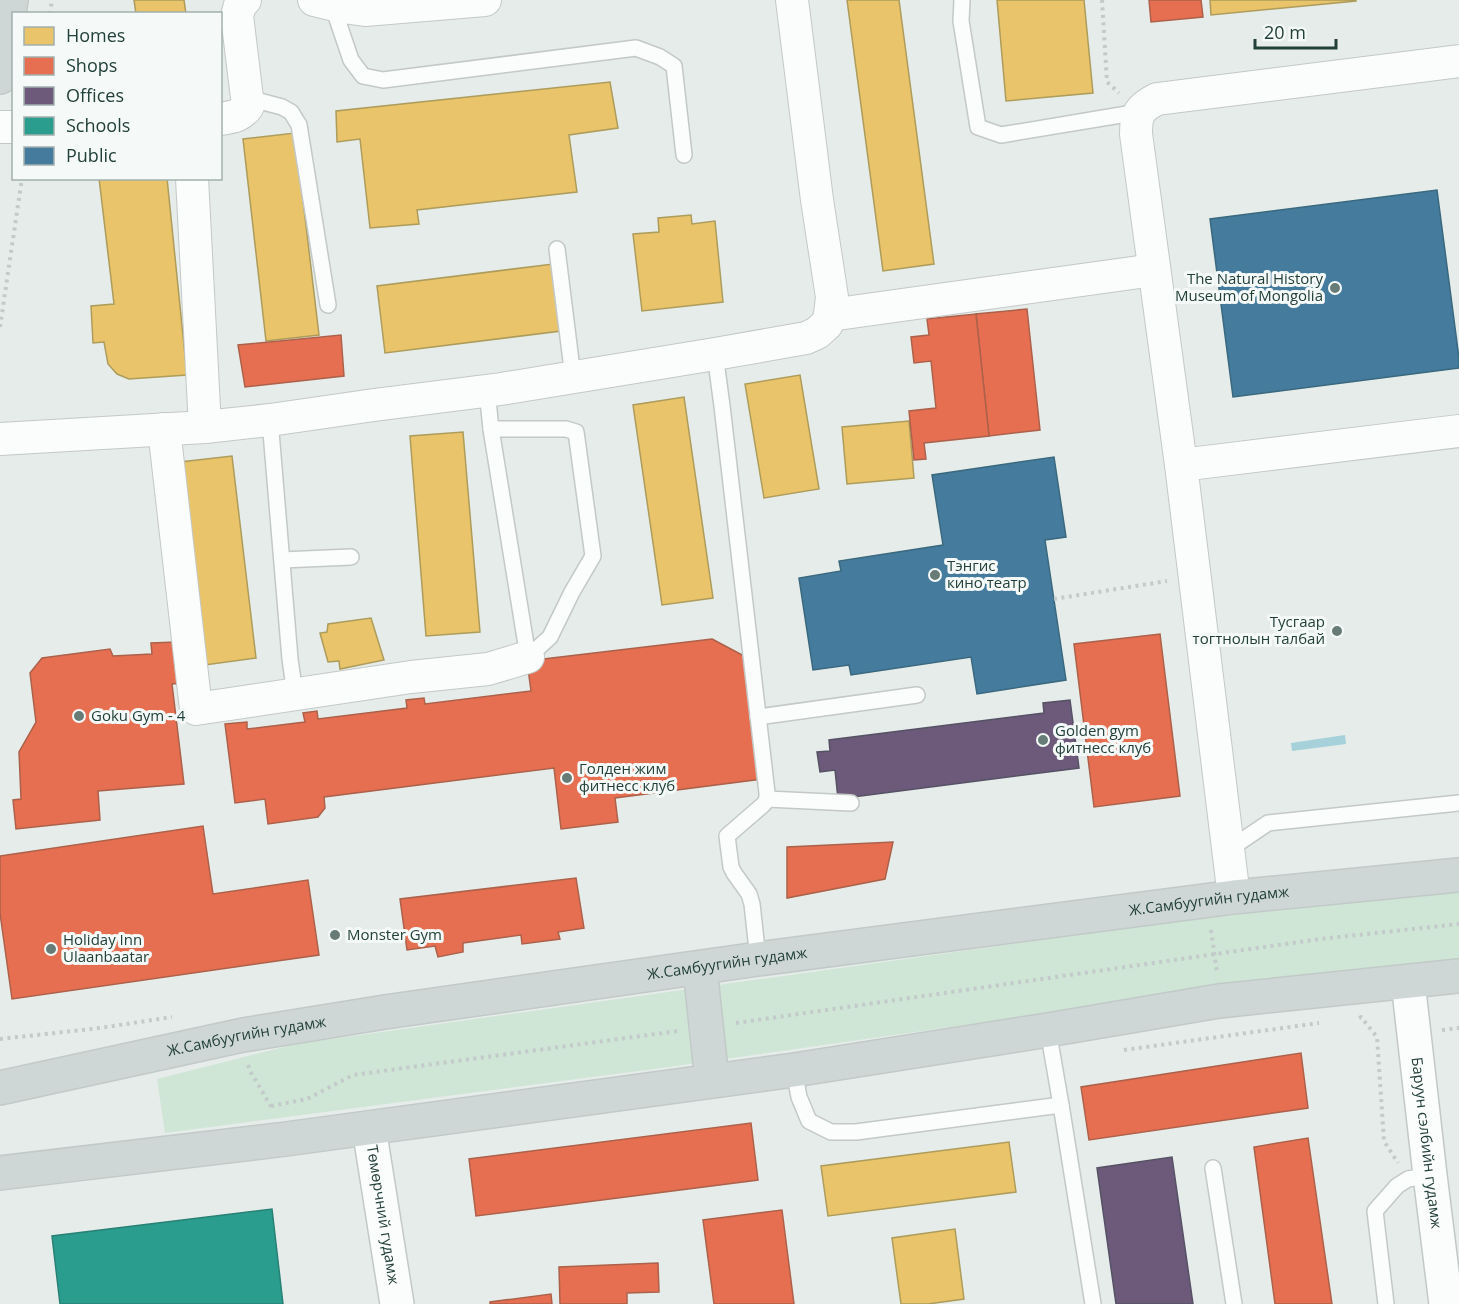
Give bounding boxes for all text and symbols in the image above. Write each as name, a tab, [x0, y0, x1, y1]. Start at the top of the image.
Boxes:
legend	[12, 12, 222, 180]
scale bar	[1255, 12, 1336, 50]
text: 20 m	[1264, 20, 1306, 44]
text: Homes	[66, 23, 125, 47]
text: Shops	[66, 53, 117, 77]
text: Offices	[66, 83, 124, 107]
text: Schools	[66, 113, 130, 137]
text: Public	[66, 143, 117, 167]
place label: The Natural History Museum of Mongolia	[1175, 268, 1323, 305]
marker: The Natural History Museum of Mongolia	[1328, 281, 1342, 295]
place label: Тэнгис кино театр	[947, 555, 1027, 592]
marker: Тэнгис кино театр	[928, 568, 942, 582]
place label: Тусгаар тогтнолын талбай	[1193, 611, 1325, 648]
marker: Тусгаар тогтнолын талбай	[1330, 624, 1344, 638]
place label: Goku Gym - 4	[91, 705, 186, 725]
marker: Goku Gym - 4	[72, 709, 86, 723]
place label: Golden gym фитнесс клуб	[1055, 720, 1151, 757]
marker: Golden gym фитнесс клуб	[1036, 733, 1050, 747]
place label: Голден жим фитнесс клуб	[579, 758, 675, 795]
marker: Голден жим фитнесс клуб	[560, 771, 574, 785]
street label: Ж.Самбуугийн гудамж	[1127, 881, 1290, 920]
place label: Monster Gym	[347, 924, 442, 944]
marker: Monster Gym	[328, 928, 342, 942]
place label: Holiday Inn Ulaanbaatar	[63, 929, 149, 966]
marker: Holiday Inn Ulaanbaatar	[44, 942, 58, 956]
street label: Ж.Самбуугийн гудамж	[646, 942, 808, 984]
street label: Ж.Самбуугийн гудамж	[165, 1011, 327, 1060]
street label: Баруун сэлбийн гудамж	[1408, 1056, 1448, 1230]
street label: Төмөрчний гудамж	[363, 1143, 405, 1286]

